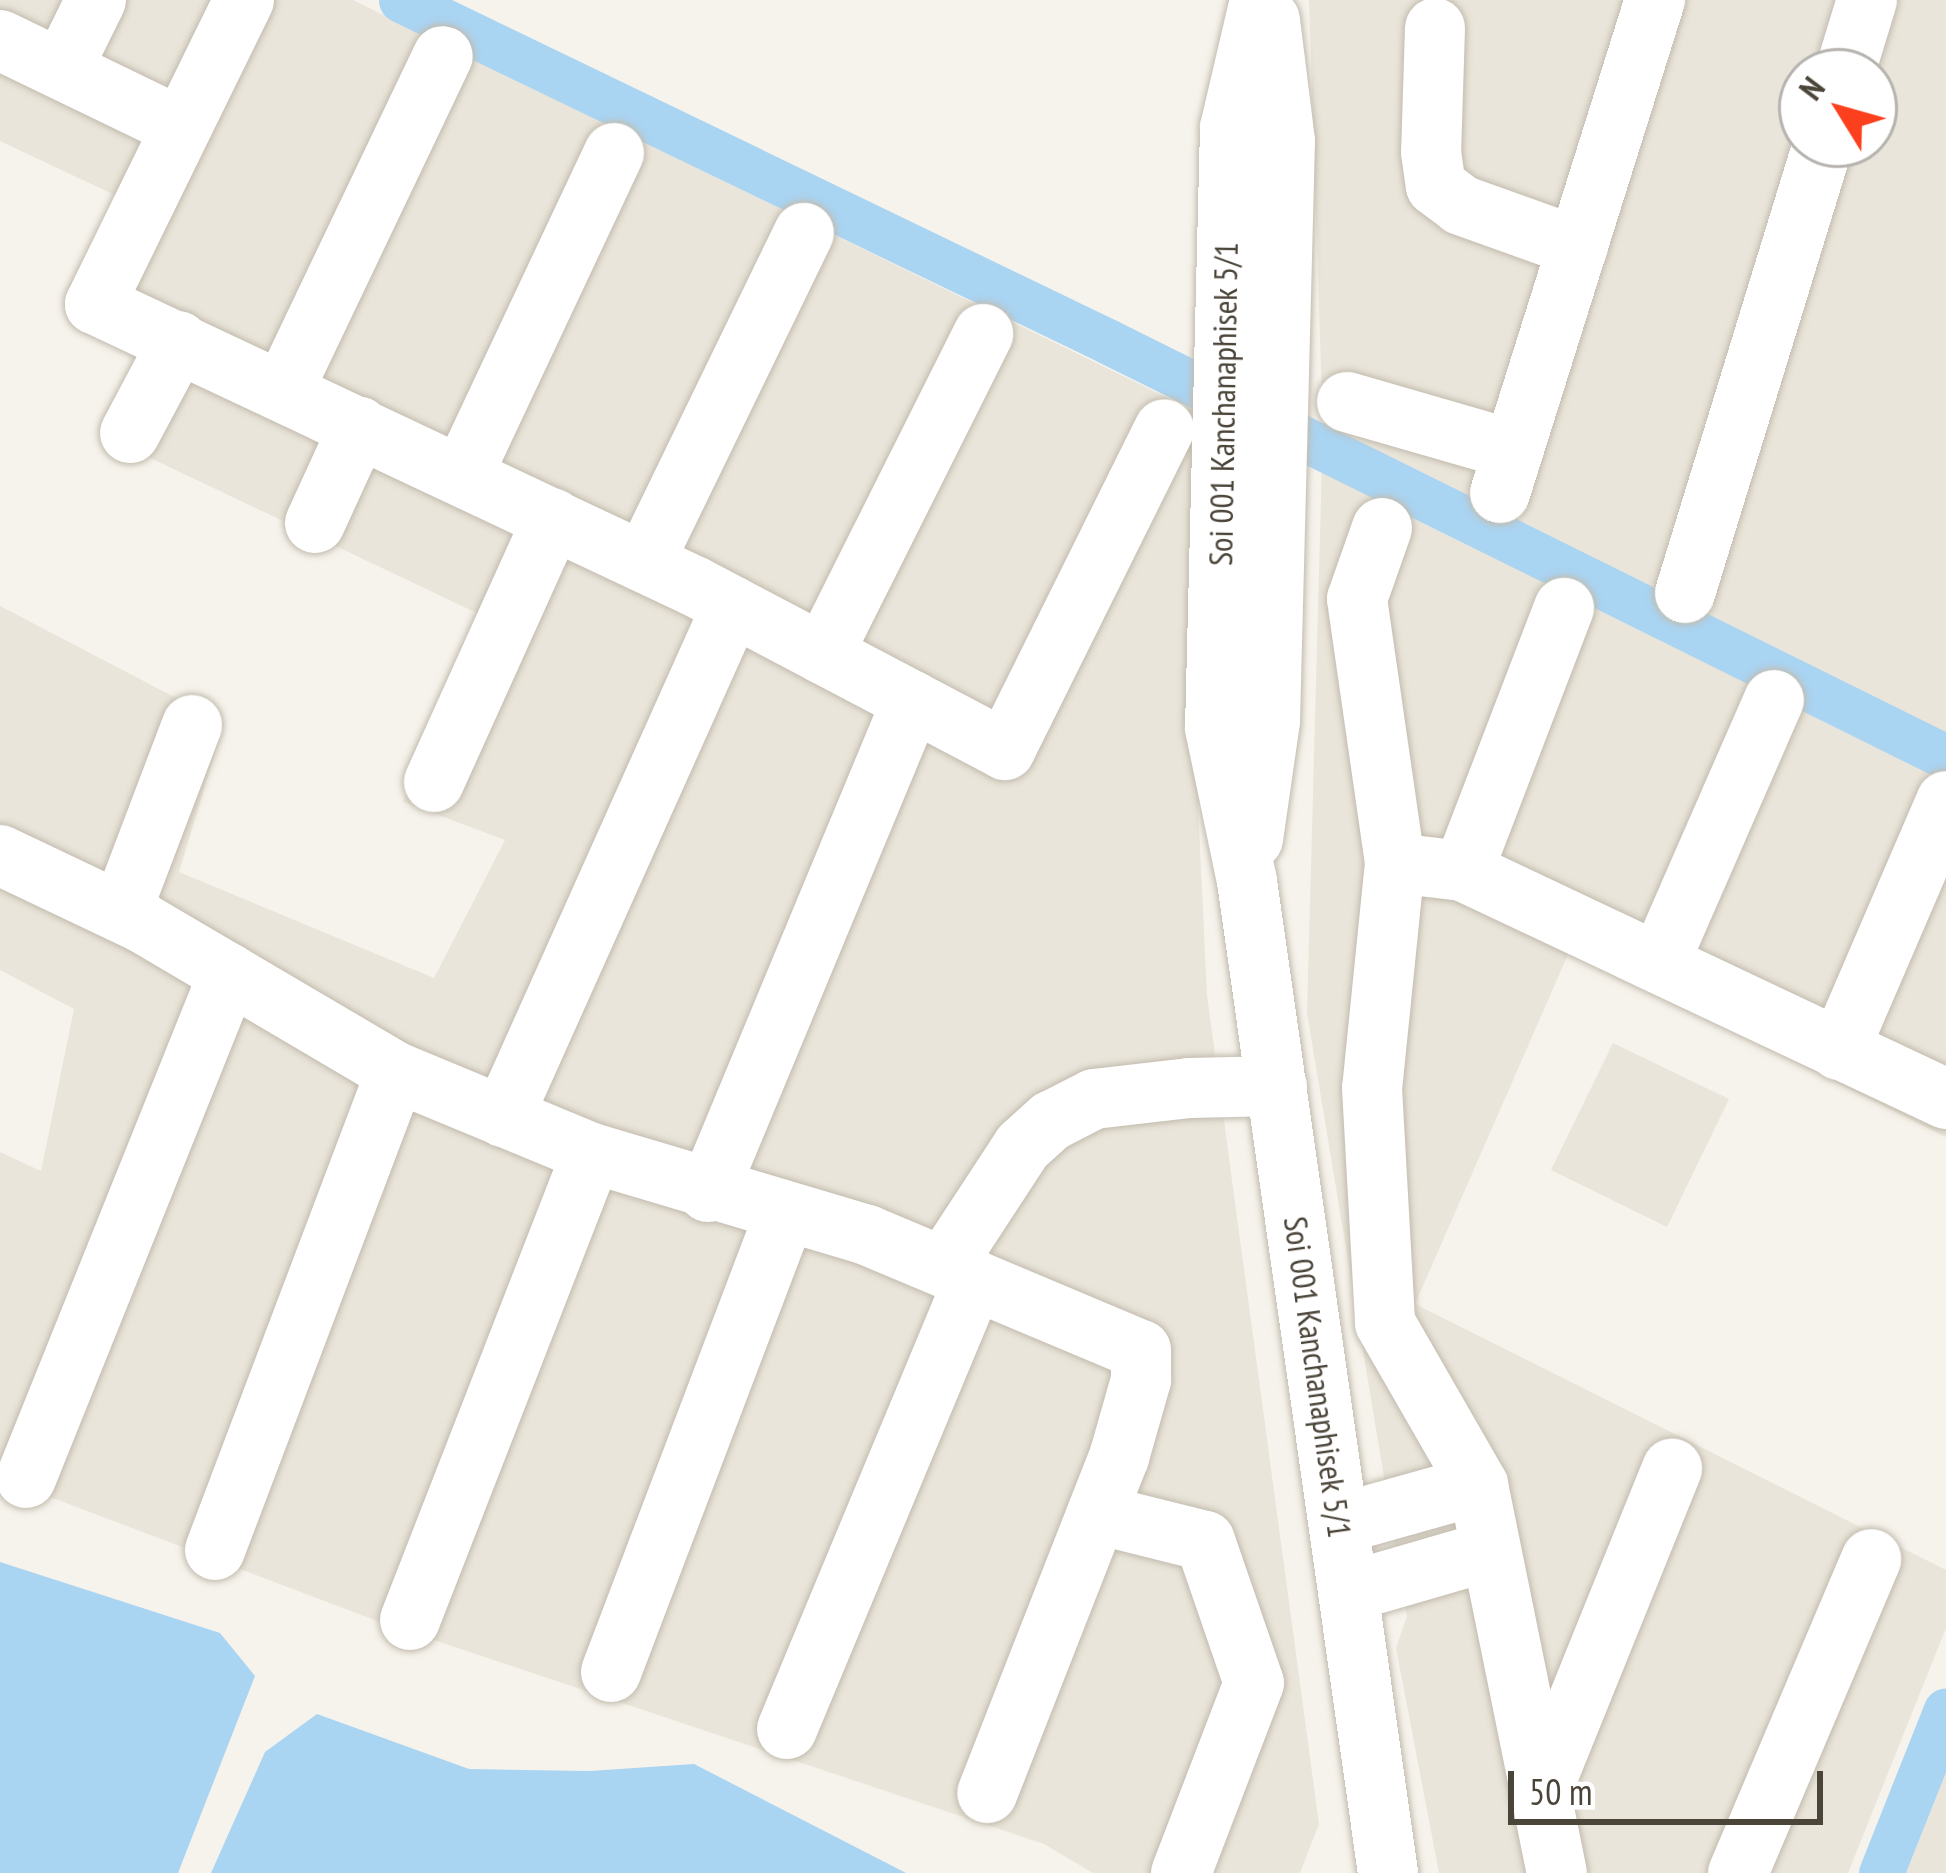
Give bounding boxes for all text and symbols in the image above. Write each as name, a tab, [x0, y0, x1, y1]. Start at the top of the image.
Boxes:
north arrow	[1778, 48, 1898, 168]
text: N	[1789, 68, 1834, 108]
street label: Soi 001 Kanchanaphisek 5/1	[1200, 241, 1246, 567]
street label: Soi 001 Kanchanaphisek 5/1	[1276, 1214, 1360, 1540]
scale bar	[1514, 1747, 1829, 1821]
text: 50 m	[1529, 1768, 1592, 1815]

